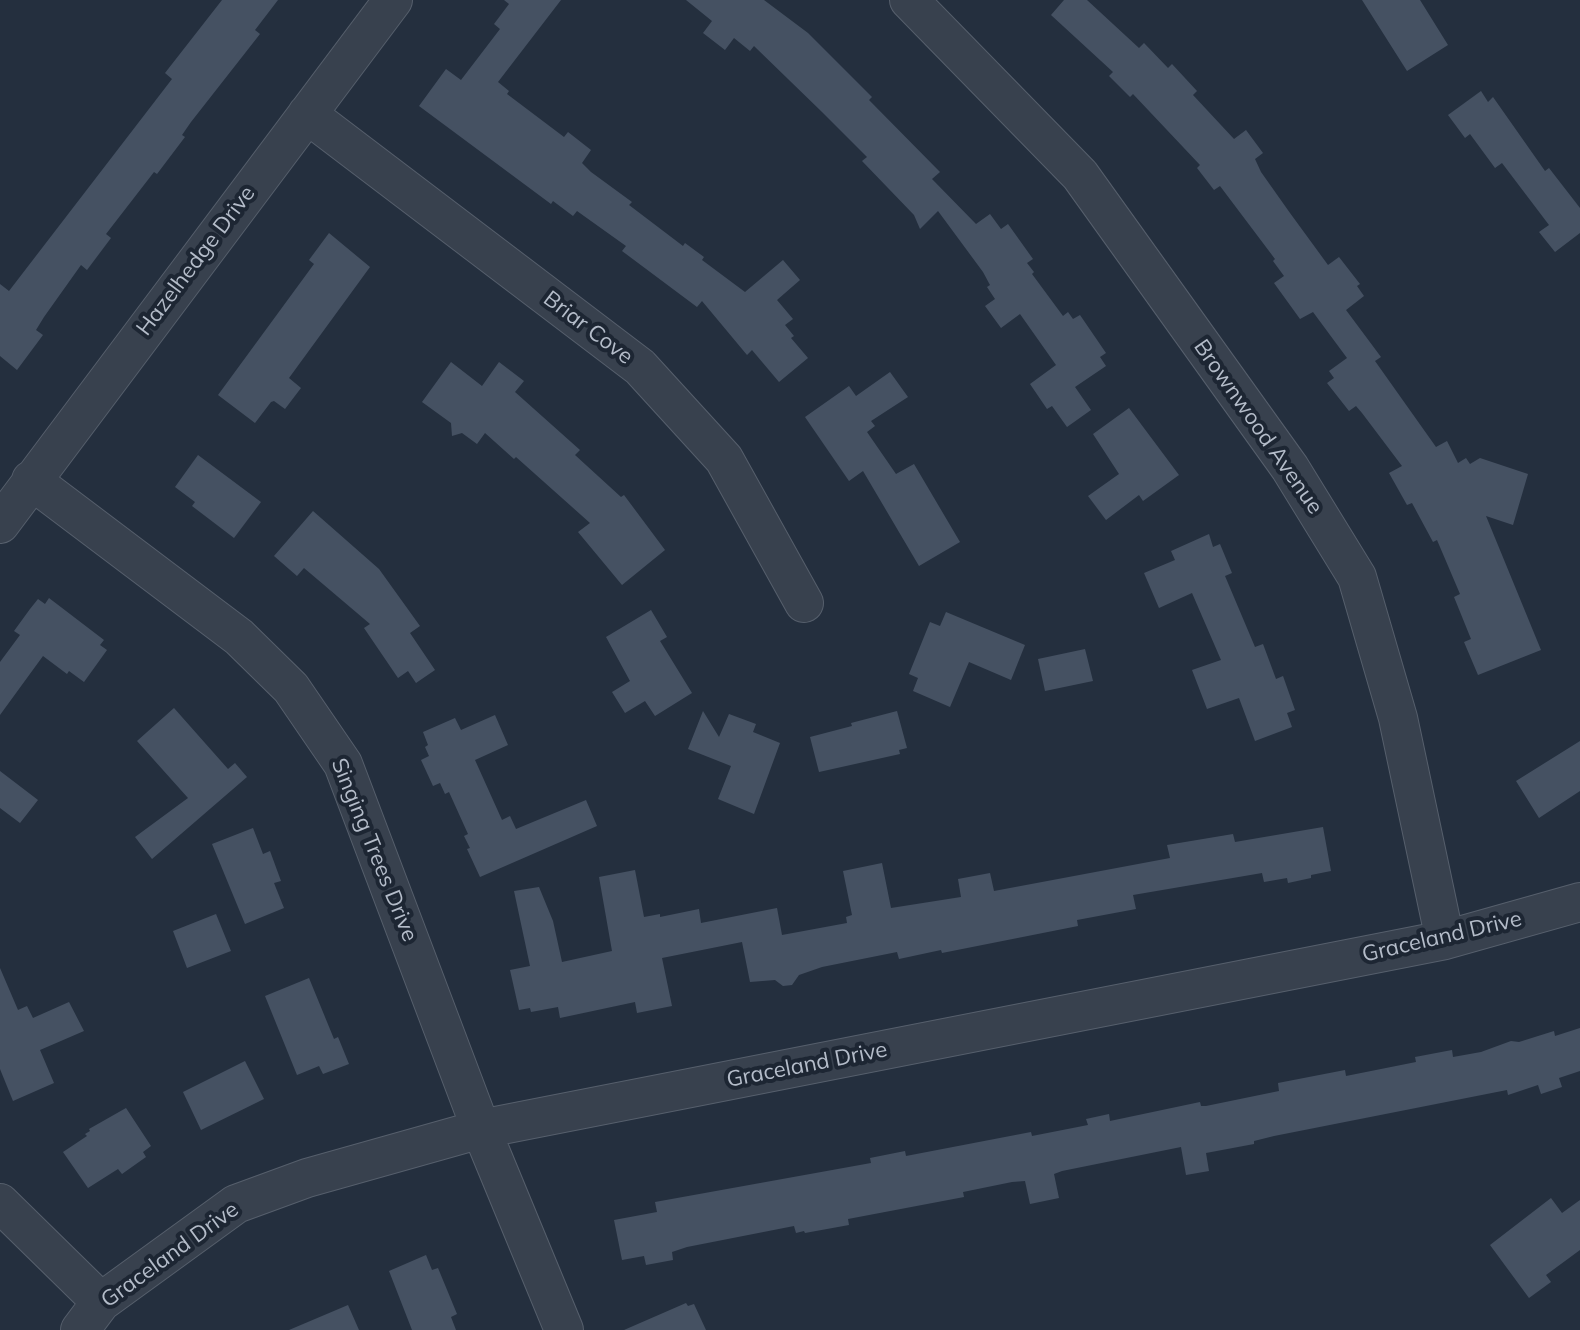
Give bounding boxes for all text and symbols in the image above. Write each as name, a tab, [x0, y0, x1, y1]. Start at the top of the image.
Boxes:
street label: Hazelhedge Drive	[131, 181, 261, 341]
street label: Briar Cove	[538, 286, 638, 370]
street label: Brownwood Avenue	[1188, 335, 1328, 519]
street label: Singing Trees Drive	[325, 754, 423, 946]
street label: Graceland Drive	[1360, 906, 1524, 968]
street label: Graceland Drive	[724, 1036, 890, 1094]
street label: Graceland Drive	[96, 1196, 244, 1314]

